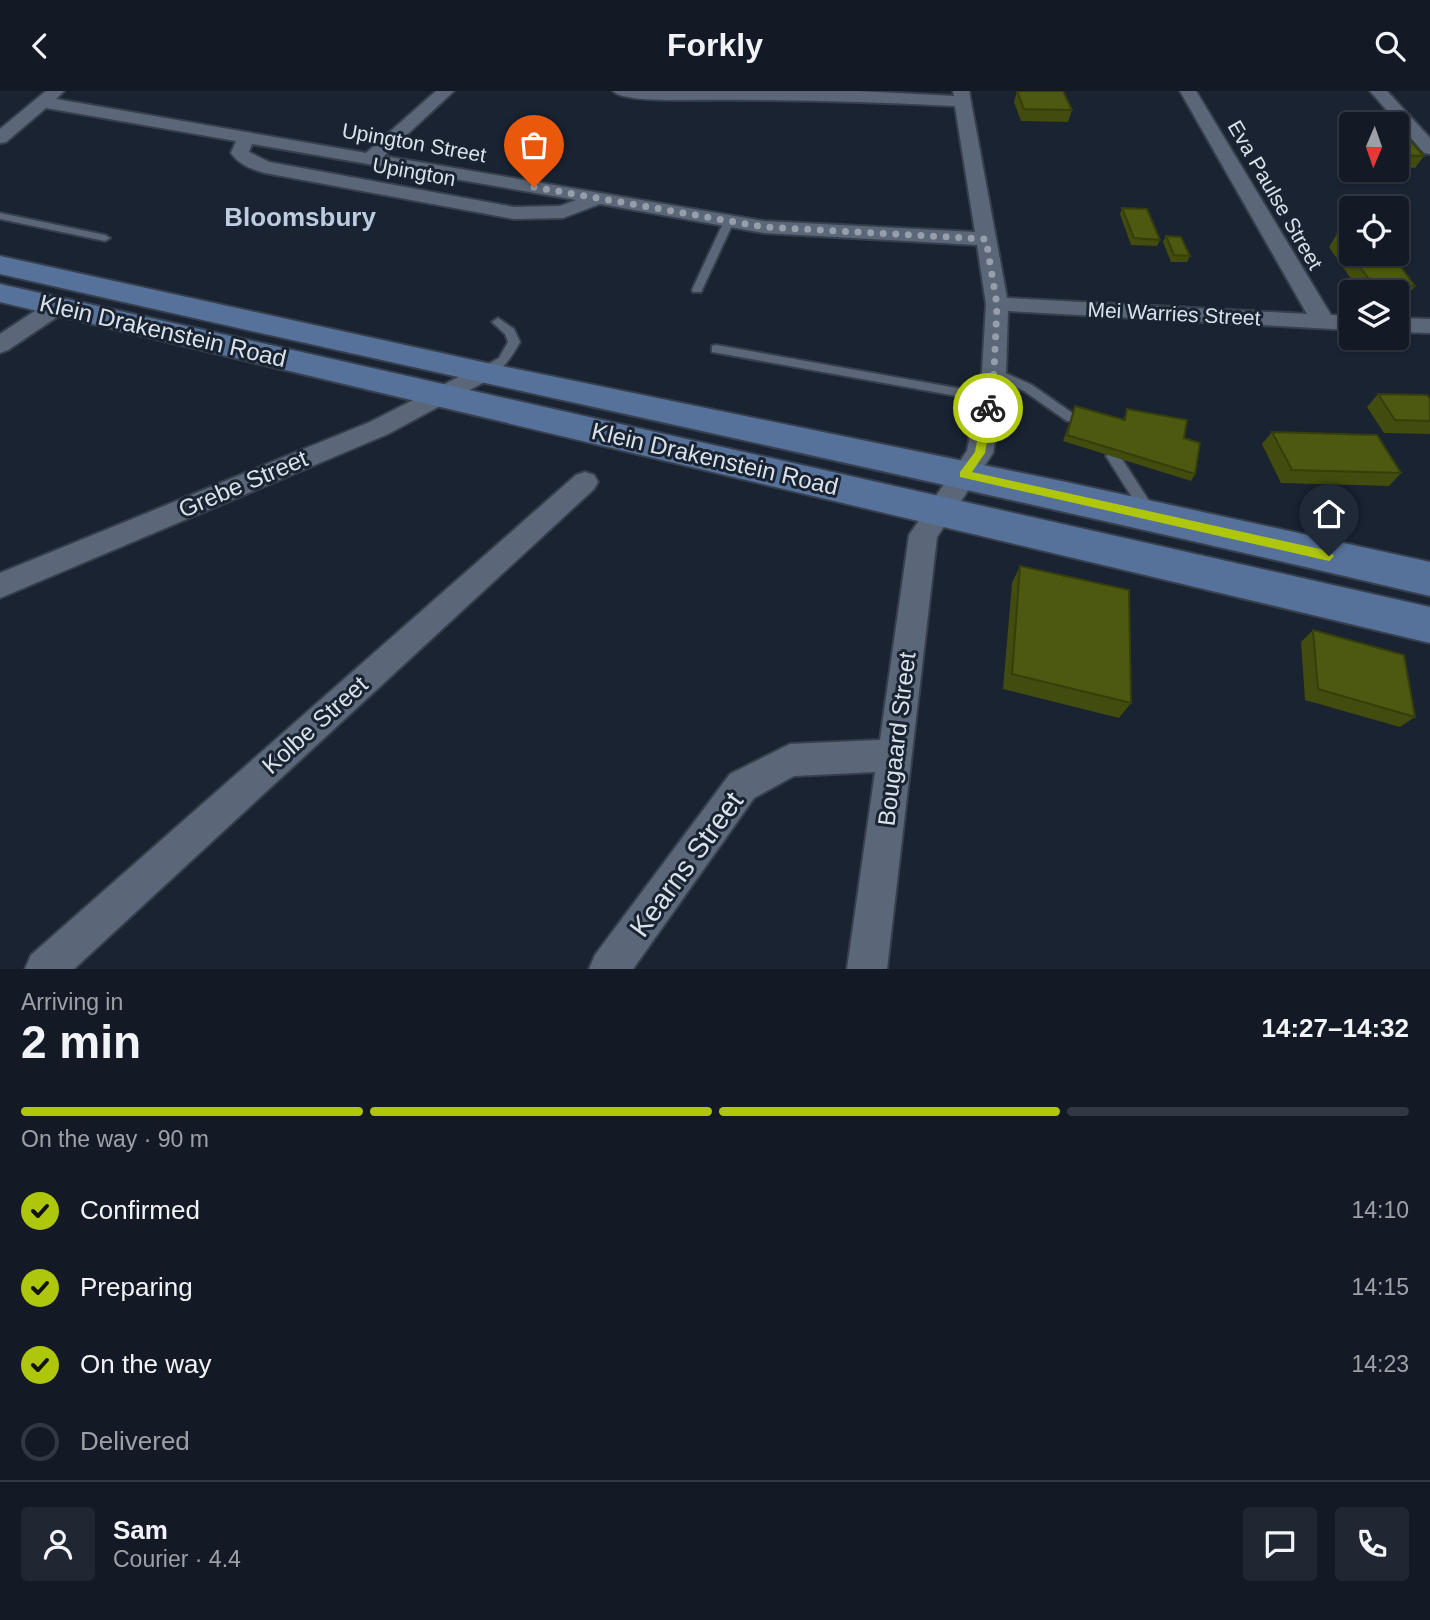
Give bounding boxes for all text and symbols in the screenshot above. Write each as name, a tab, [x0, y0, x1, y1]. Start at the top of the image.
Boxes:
icon: back	[21, 27, 59, 65]
text: Forkly	[667, 27, 763, 63]
icon: search	[1371, 27, 1409, 65]
north arrow	[1339, 112, 1409, 182]
map controls	[1339, 112, 1409, 350]
pin	[504, 115, 564, 187]
street label: Eva Paulse Street	[1223, 116, 1327, 273]
street label: Upington Street	[340, 119, 488, 167]
icon: bag	[515, 126, 553, 164]
street label: Upington	[371, 153, 457, 190]
button: locate	[1339, 196, 1409, 266]
district label: Bloomsbury	[224, 202, 376, 232]
button: layers	[1339, 280, 1409, 350]
street label: Klein Drakenstein Road	[37, 289, 289, 372]
street label: Mei Warries Street	[1087, 297, 1261, 330]
courier	[953, 373, 1023, 443]
icon: bike	[969, 389, 1007, 427]
street label: Klein Drakenstein Road	[589, 417, 841, 500]
street label: Grebe Street	[174, 444, 312, 523]
pin	[1299, 484, 1359, 556]
icon: home	[1310, 495, 1348, 533]
street label: Bougaard Street	[872, 650, 921, 827]
street label: Kolbe Street	[257, 670, 373, 779]
street label: Kearns Street	[624, 786, 749, 943]
text: Arriving in	[21, 989, 123, 1015]
text: 14:27–14:32	[1262, 1013, 1409, 1043]
text: 2 min	[21, 1016, 141, 1068]
text: On the way · 90 m	[21, 1126, 209, 1152]
icon: check	[21, 1192, 59, 1230]
text: Confirmed	[80, 1195, 200, 1225]
text: 14:10	[1351, 1197, 1409, 1223]
icon: check	[21, 1269, 59, 1307]
text: Preparing	[80, 1272, 193, 1302]
text: 14:15	[1351, 1274, 1409, 1300]
icon: check	[21, 1346, 59, 1384]
text: On the way	[80, 1349, 212, 1379]
text: 14:23	[1351, 1351, 1409, 1377]
text: Delivered	[80, 1426, 190, 1456]
button: person	[21, 1507, 95, 1581]
button: chat	[1243, 1507, 1317, 1581]
button: phone	[1335, 1507, 1409, 1581]
text: Sam	[113, 1515, 168, 1545]
text: Courier · 4.4	[113, 1546, 241, 1572]

